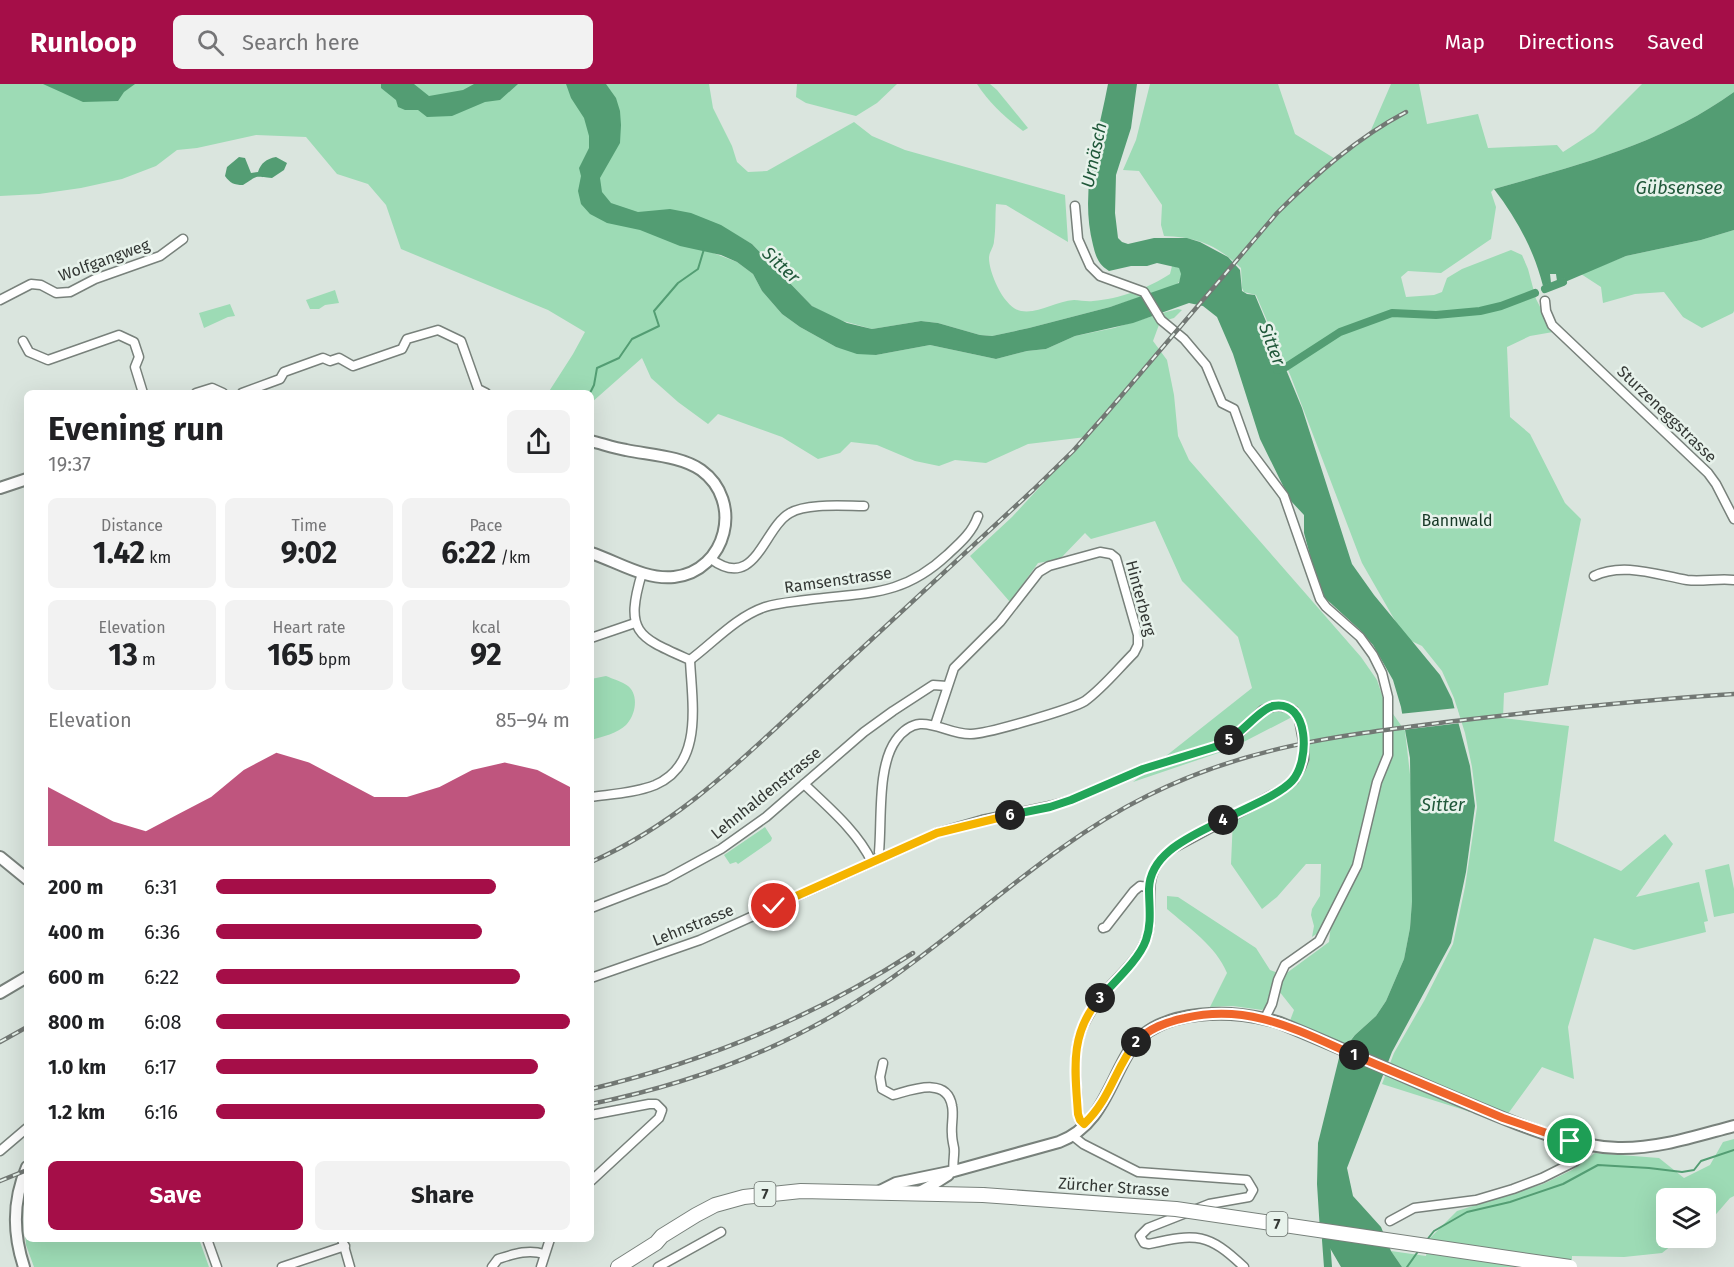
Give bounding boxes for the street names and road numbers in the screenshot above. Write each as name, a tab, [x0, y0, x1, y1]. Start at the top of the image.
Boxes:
street label: Wolfgangweg	[56, 235, 153, 285]
street label: Sturzeneggstrasse	[1613, 362, 1721, 466]
street label: Hinterberg	[1122, 558, 1160, 639]
street label: Ramsenstrasse	[783, 563, 893, 597]
street label: Lehnhaldenstrasse	[707, 743, 825, 843]
street label: Lehnstrasse	[650, 900, 736, 950]
street label: Zürcher Strasse	[1058, 1174, 1170, 1200]
road number: 7	[754, 1182, 776, 1206]
road number: 7	[1266, 1212, 1288, 1236]

